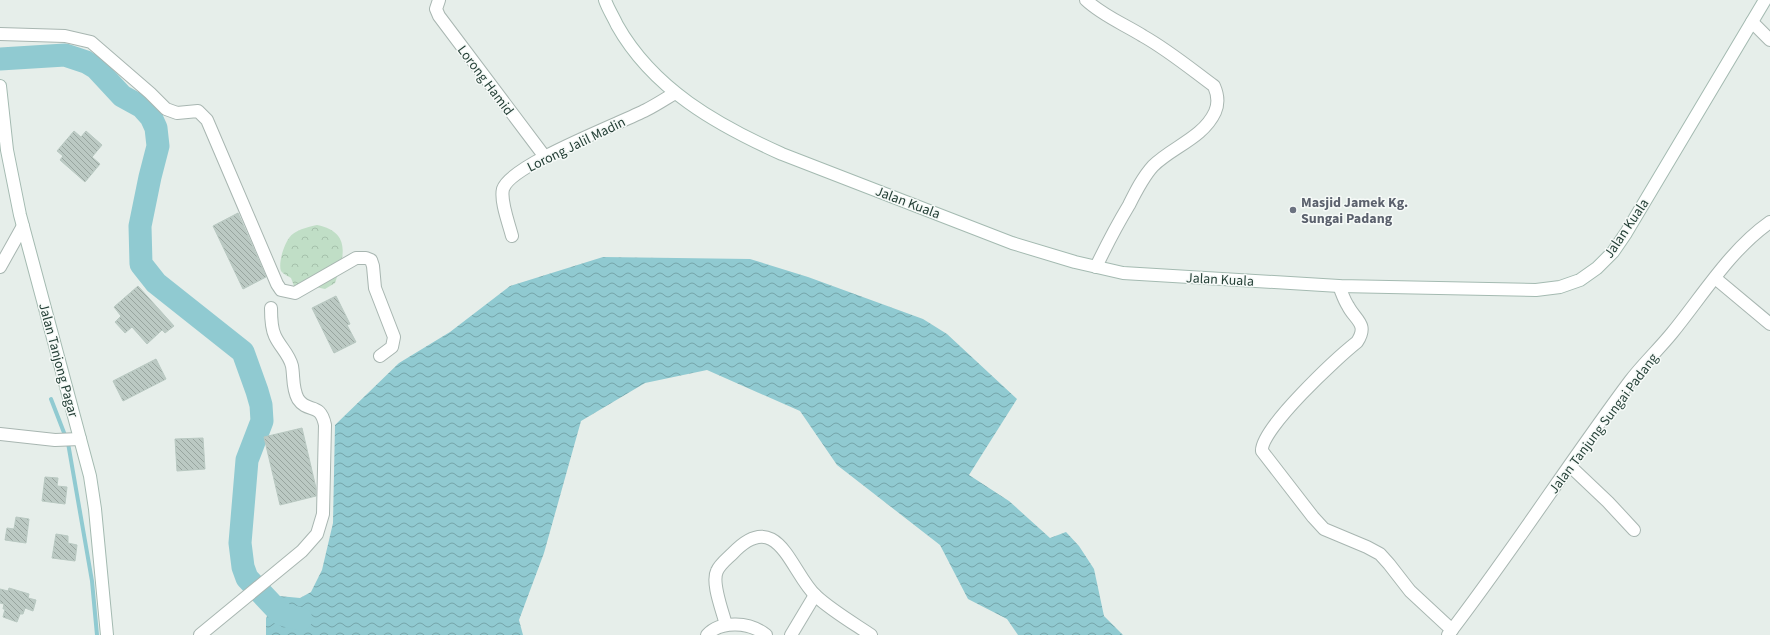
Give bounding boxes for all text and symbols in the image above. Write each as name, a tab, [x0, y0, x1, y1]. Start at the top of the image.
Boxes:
street label: Lorong Hamid	[452, 41, 518, 120]
street label: Lorong Jalil Madin	[524, 112, 629, 177]
street label: Jalan Kuala	[872, 181, 943, 224]
place label: Masjid Jamek Kg. Sungai Padang	[1301, 193, 1408, 229]
street label: Jalan Kuala	[1600, 195, 1654, 262]
marker: Masjid Jamek Kg. Sungai Padang	[1288, 205, 1298, 215]
street label: Jalan Kuala	[1185, 268, 1254, 292]
street label: Jalan Tanjong Pagar	[33, 301, 83, 420]
street label: Jalan Tanjung Sungai Padang	[1544, 349, 1663, 498]

